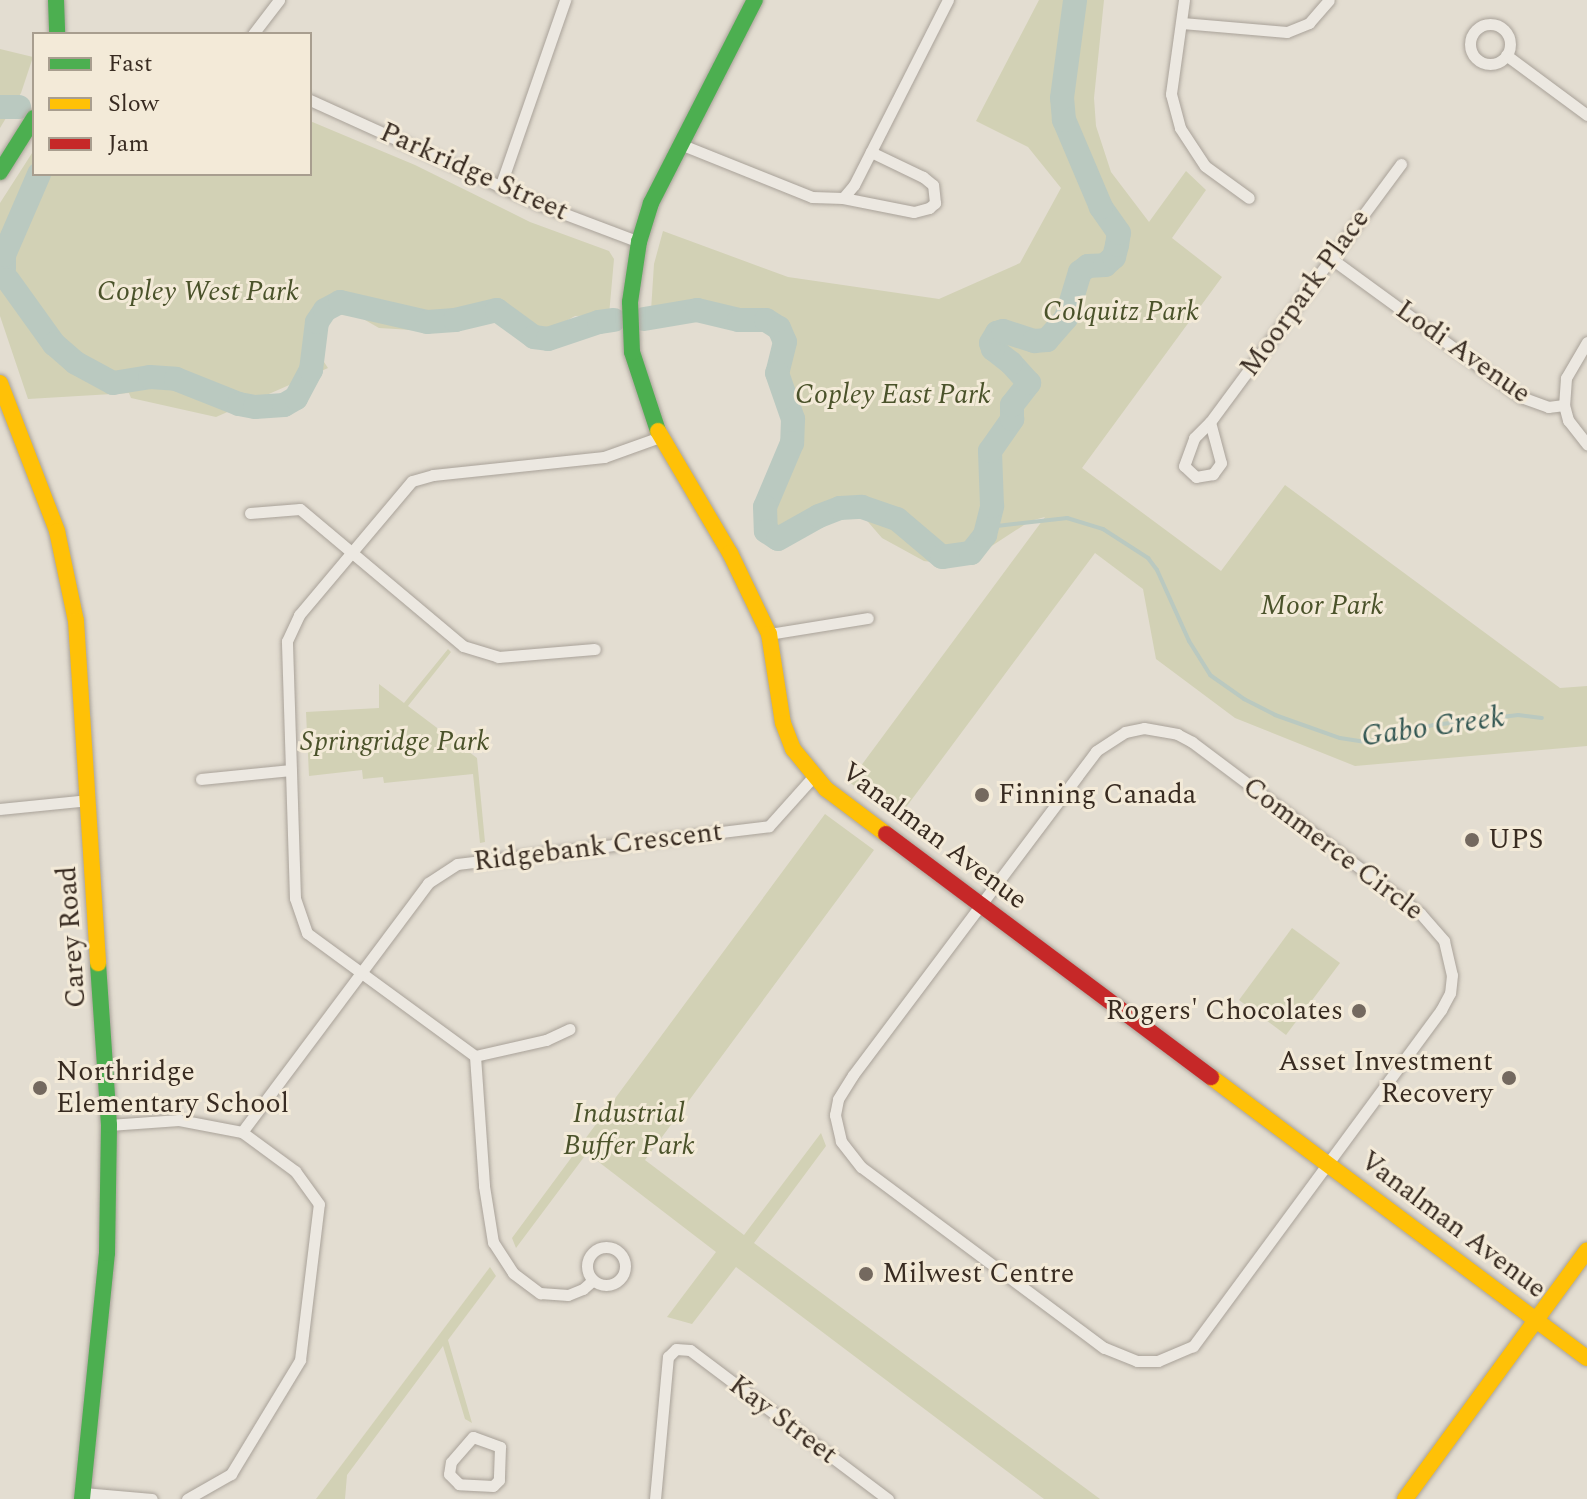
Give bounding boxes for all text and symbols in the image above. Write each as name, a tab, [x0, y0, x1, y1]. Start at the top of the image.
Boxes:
legend	[32, 32, 312, 176]
text: Fast	[108, 46, 153, 82]
text: Slow	[108, 86, 159, 122]
street label: Parkridge Street	[375, 116, 573, 228]
text: Jam	[108, 126, 149, 162]
street label: Moorpark Place	[1233, 203, 1377, 383]
park label: Copley West Park	[97, 275, 299, 309]
street label: Lodi Avenue	[1389, 293, 1537, 411]
park label: Colquitz Park	[1043, 295, 1199, 329]
park label: Copley East Park	[795, 378, 991, 412]
park label: Moor Park	[1260, 589, 1384, 623]
water label: Gabo Creek	[1359, 699, 1507, 755]
park label: Springridge Park	[300, 725, 490, 759]
street label: Vanalman Avenue	[834, 755, 1034, 917]
street label: Commerce Circle	[1236, 770, 1430, 928]
place label: Finning Canada	[998, 778, 1197, 812]
marker: Finning Canada	[973, 786, 991, 804]
street label: Ridgebank Crescent	[472, 815, 724, 879]
place label: UPS	[1488, 823, 1543, 857]
marker: UPS	[1463, 831, 1481, 849]
street label: Carey Road	[50, 865, 94, 1009]
place label: Rogers' Chocolates	[1106, 994, 1343, 1028]
marker: Rogers' Chocolates	[1350, 1002, 1368, 1020]
place label: Asset Investment Recovery	[1278, 1045, 1493, 1111]
place label: Northridge Elementary School	[56, 1055, 289, 1121]
marker: Asset Investment Recovery	[1500, 1069, 1518, 1087]
marker: Northridge Elementary School	[31, 1079, 49, 1097]
park label: Industrial Buffer Park	[563, 1097, 695, 1163]
street label: Vanalman Avenue	[1353, 1144, 1553, 1306]
place label: Milwest Centre	[882, 1257, 1074, 1291]
marker: Milwest Centre	[857, 1265, 875, 1283]
street label: Kay Street	[722, 1368, 844, 1472]

